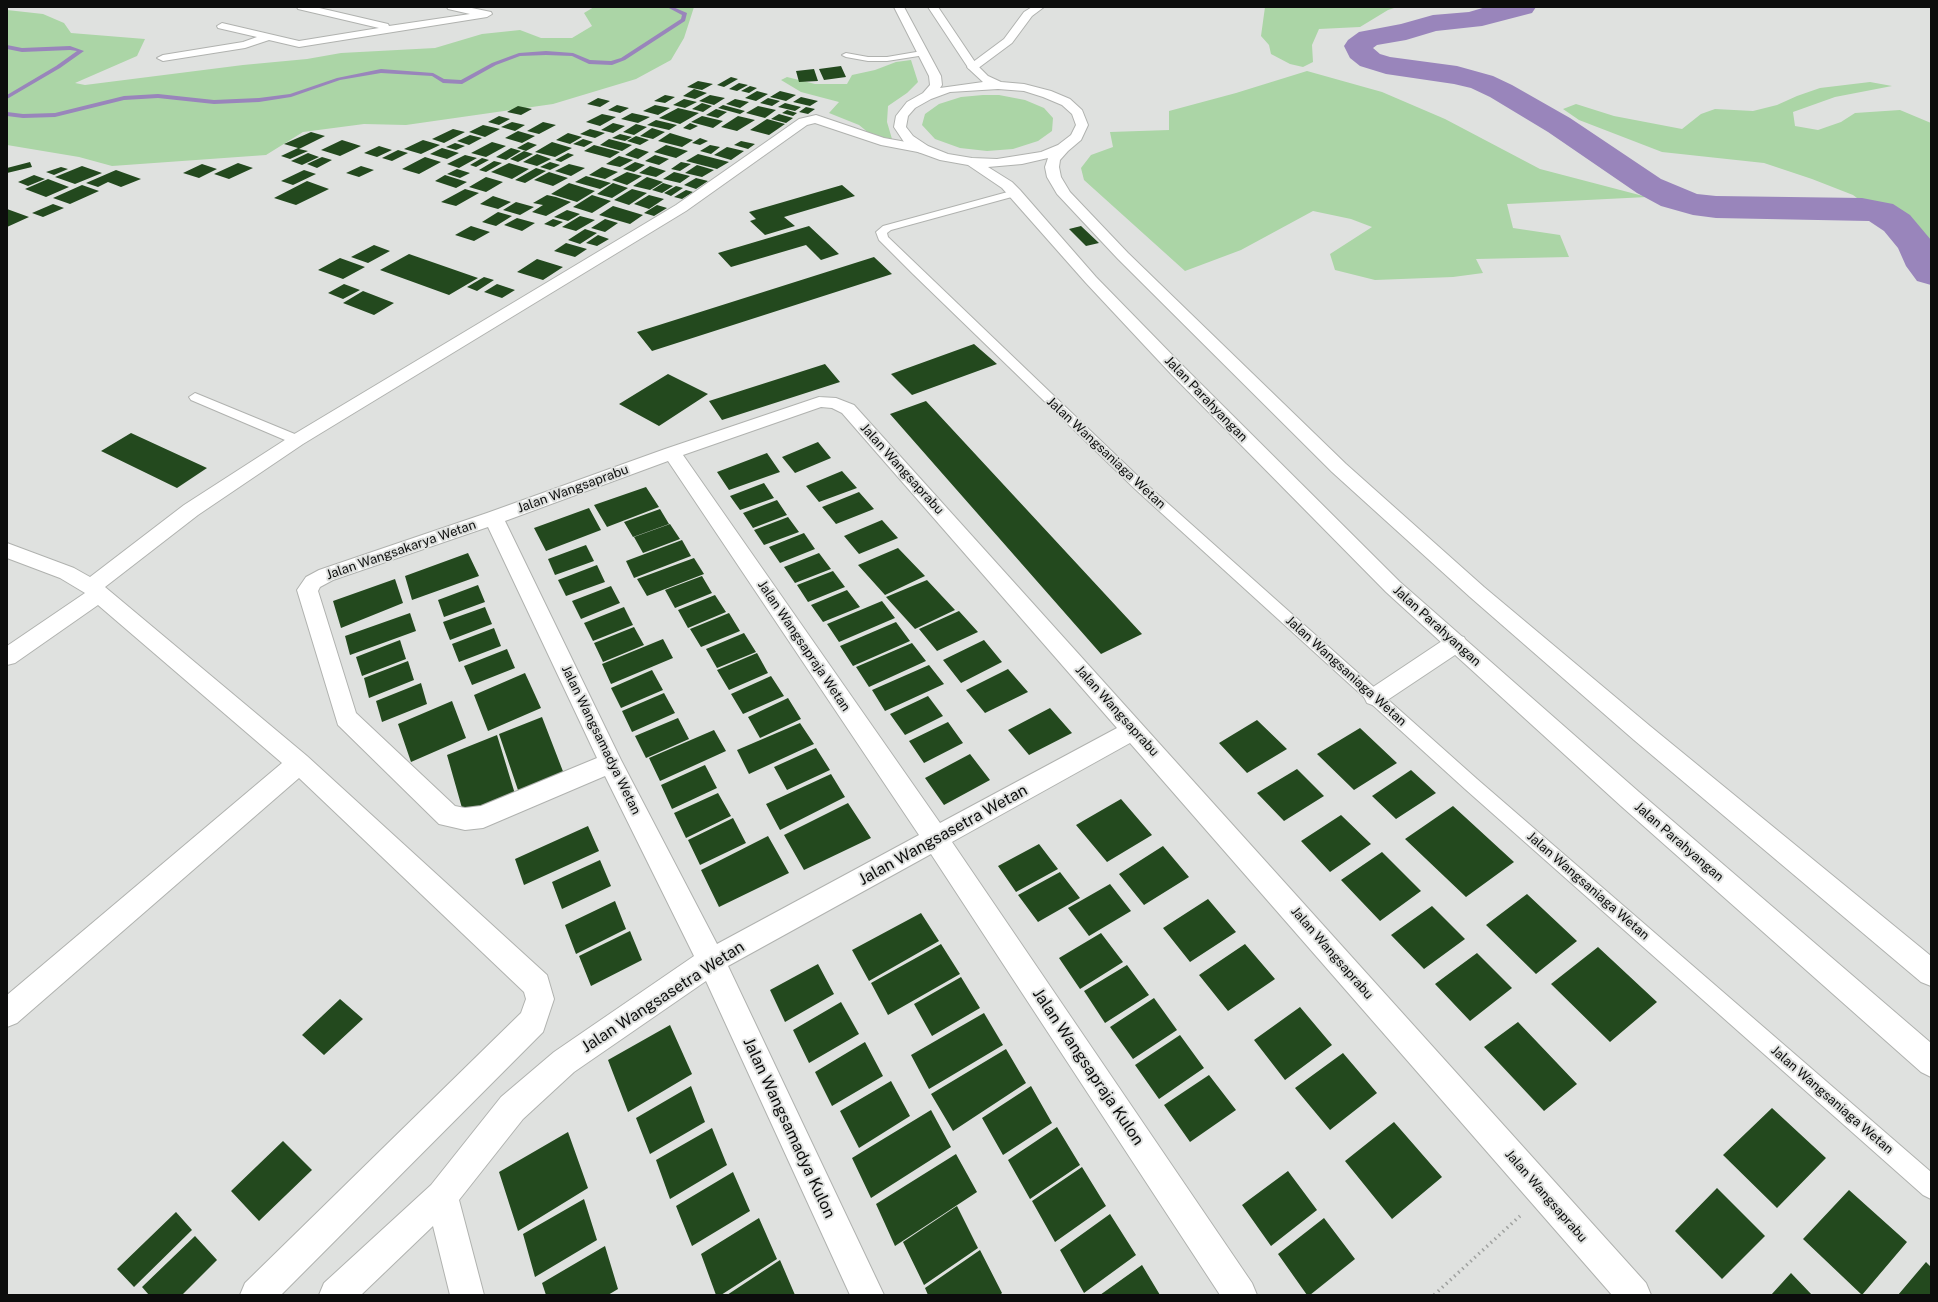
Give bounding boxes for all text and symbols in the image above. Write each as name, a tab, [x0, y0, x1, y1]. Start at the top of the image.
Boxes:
street label: Jalan Parahyangan	[1161, 353, 1251, 445]
street label: Jalan Wangsaniaga Wetan	[1043, 394, 1169, 512]
street label: Jalan Wangsaprabu	[857, 420, 947, 518]
street label: Jalan Wangsaprabu	[515, 462, 631, 516]
street label: Jalan Wangsakarya Wetan	[324, 517, 478, 583]
street label: Jalan Wangsapraja Wetan	[754, 578, 854, 714]
street label: Jalan Parahyangan	[1390, 582, 1484, 670]
street label: Jalan Wangsaniaga Wetan	[1282, 613, 1410, 729]
street label: Jalan Wangsaprabu	[1072, 662, 1162, 760]
street label: Jalan Wangsamadya Wetan	[558, 663, 644, 817]
street label: Jalan Wangsasetra Wetan	[855, 781, 1031, 889]
street label: Jalan Parahyangan	[1631, 799, 1727, 885]
street label: Jalan Wangsaniaga Wetan	[1524, 829, 1652, 943]
street label: Jalan Wangsaprabu	[1288, 904, 1376, 1002]
street label: Jalan Wangsasetra Wetan	[578, 937, 748, 1057]
street label: Jalan Wangsapraja Kulon	[1028, 985, 1148, 1149]
street label: Jalan Wangsamadya Kulon	[739, 1035, 839, 1221]
street label: Jalan Wangsaniaga Wetan	[1768, 1043, 1896, 1157]
street label: Jalan Wangsaprabu	[1502, 1147, 1590, 1245]

